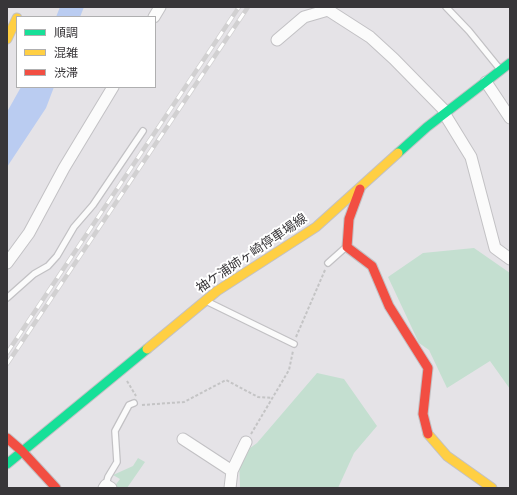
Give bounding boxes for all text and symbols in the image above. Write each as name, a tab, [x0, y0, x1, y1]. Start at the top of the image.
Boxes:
legend	[16, 16, 156, 88]
text: 順調	[54, 24, 78, 41]
text: 混雑	[54, 44, 78, 61]
text: 渋滞	[54, 64, 78, 81]
street label: 袖ケ浦姉ヶ崎停車場線	[194, 211, 310, 297]

